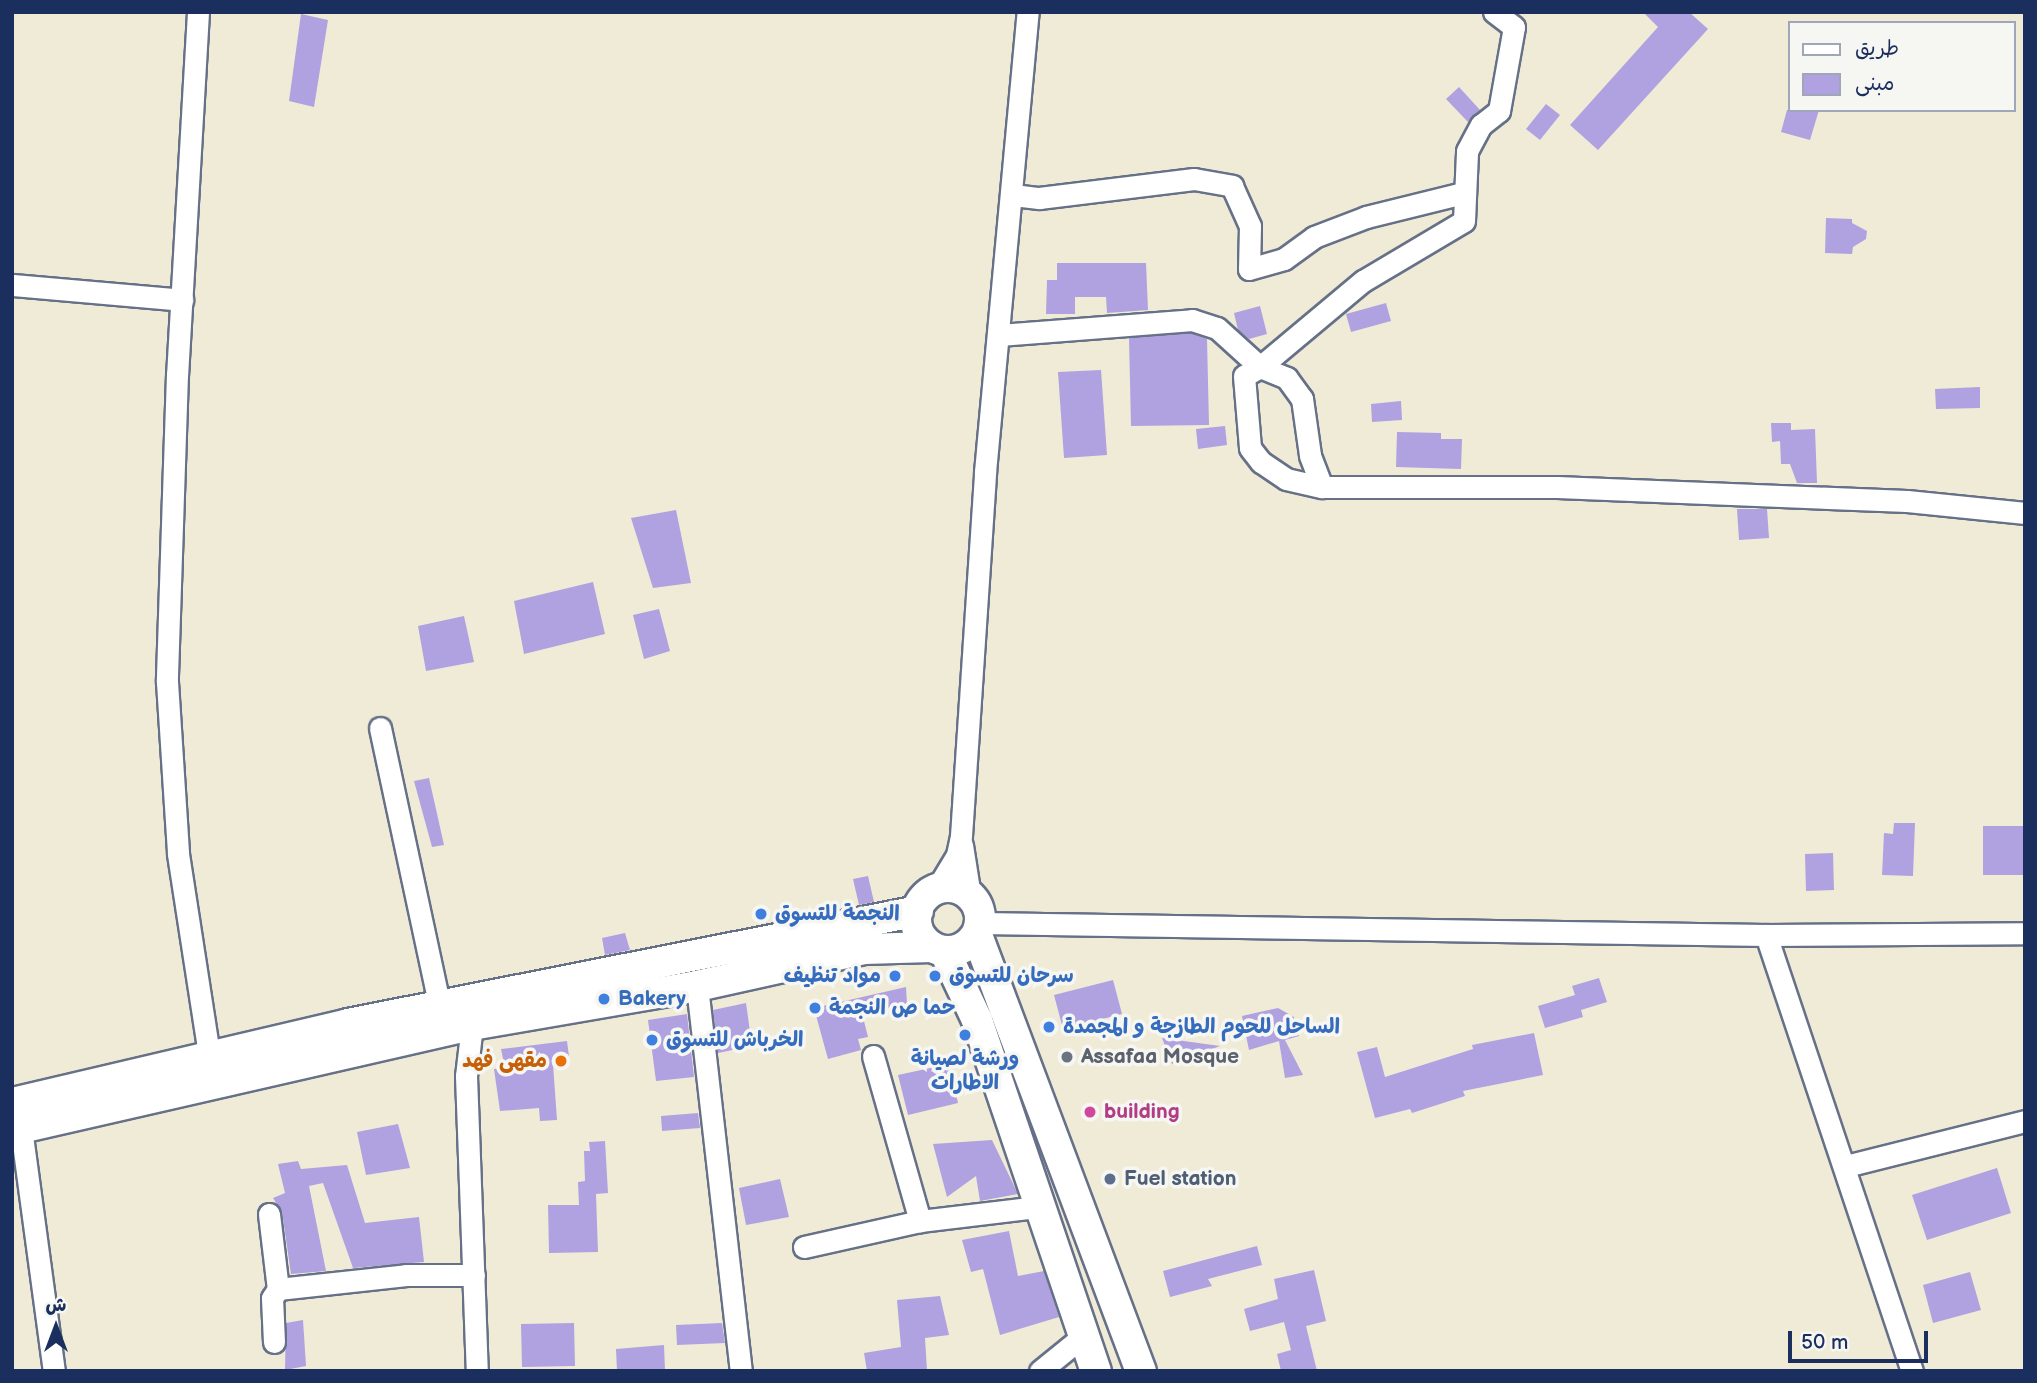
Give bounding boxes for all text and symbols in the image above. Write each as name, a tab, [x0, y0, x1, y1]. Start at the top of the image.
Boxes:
legend	[1788, 21, 2016, 112]
text: طريق	[1855, 36, 1899, 61]
text: مبنى	[1855, 71, 1894, 96]
place label: النجمة للتسوق	[775, 901, 900, 927]
marker: النجمة للتسوق	[753, 906, 769, 922]
place label: مواد تنظيف	[784, 963, 881, 989]
place label: سرحان للتسوق	[949, 963, 1074, 989]
marker: مواد تنظيف	[887, 968, 903, 984]
marker: سرحان للتسوق	[927, 968, 943, 984]
place label: Bakery	[618, 986, 686, 1012]
marker: Bakery	[596, 991, 612, 1007]
place label: حما ص النجمة	[829, 995, 955, 1021]
marker: حما ص النجمة	[807, 1000, 823, 1016]
place label: الساحل للحوم الطازجة و المجمدة	[1063, 1014, 1340, 1040]
marker: الساحل للحوم الطازجة و المجمدة	[1041, 1019, 1057, 1035]
place label: الخرباش للتسوق	[666, 1027, 803, 1053]
marker: ورشة لصيانة الاطارات	[957, 1027, 973, 1043]
marker: الخرباش للتسوق	[644, 1032, 660, 1048]
place label: Assafaa Mosque	[1081, 1044, 1239, 1070]
place label: ورشة لصيانة الاطارات	[911, 1046, 1019, 1096]
place label: مقهى فهد	[462, 1048, 547, 1074]
marker: Assafaa Mosque	[1059, 1049, 1075, 1065]
marker: مقهى فهد	[553, 1053, 569, 1069]
place label: building	[1104, 1099, 1180, 1125]
marker: building	[1082, 1104, 1098, 1120]
place label: Fuel station	[1124, 1166, 1236, 1192]
marker: Fuel station	[1102, 1171, 1118, 1187]
north arrow	[21, 1292, 91, 1362]
text: ش	[46, 1294, 66, 1317]
scale bar	[1792, 1316, 1932, 1360]
text: 50 m	[1801, 1330, 1848, 1355]

